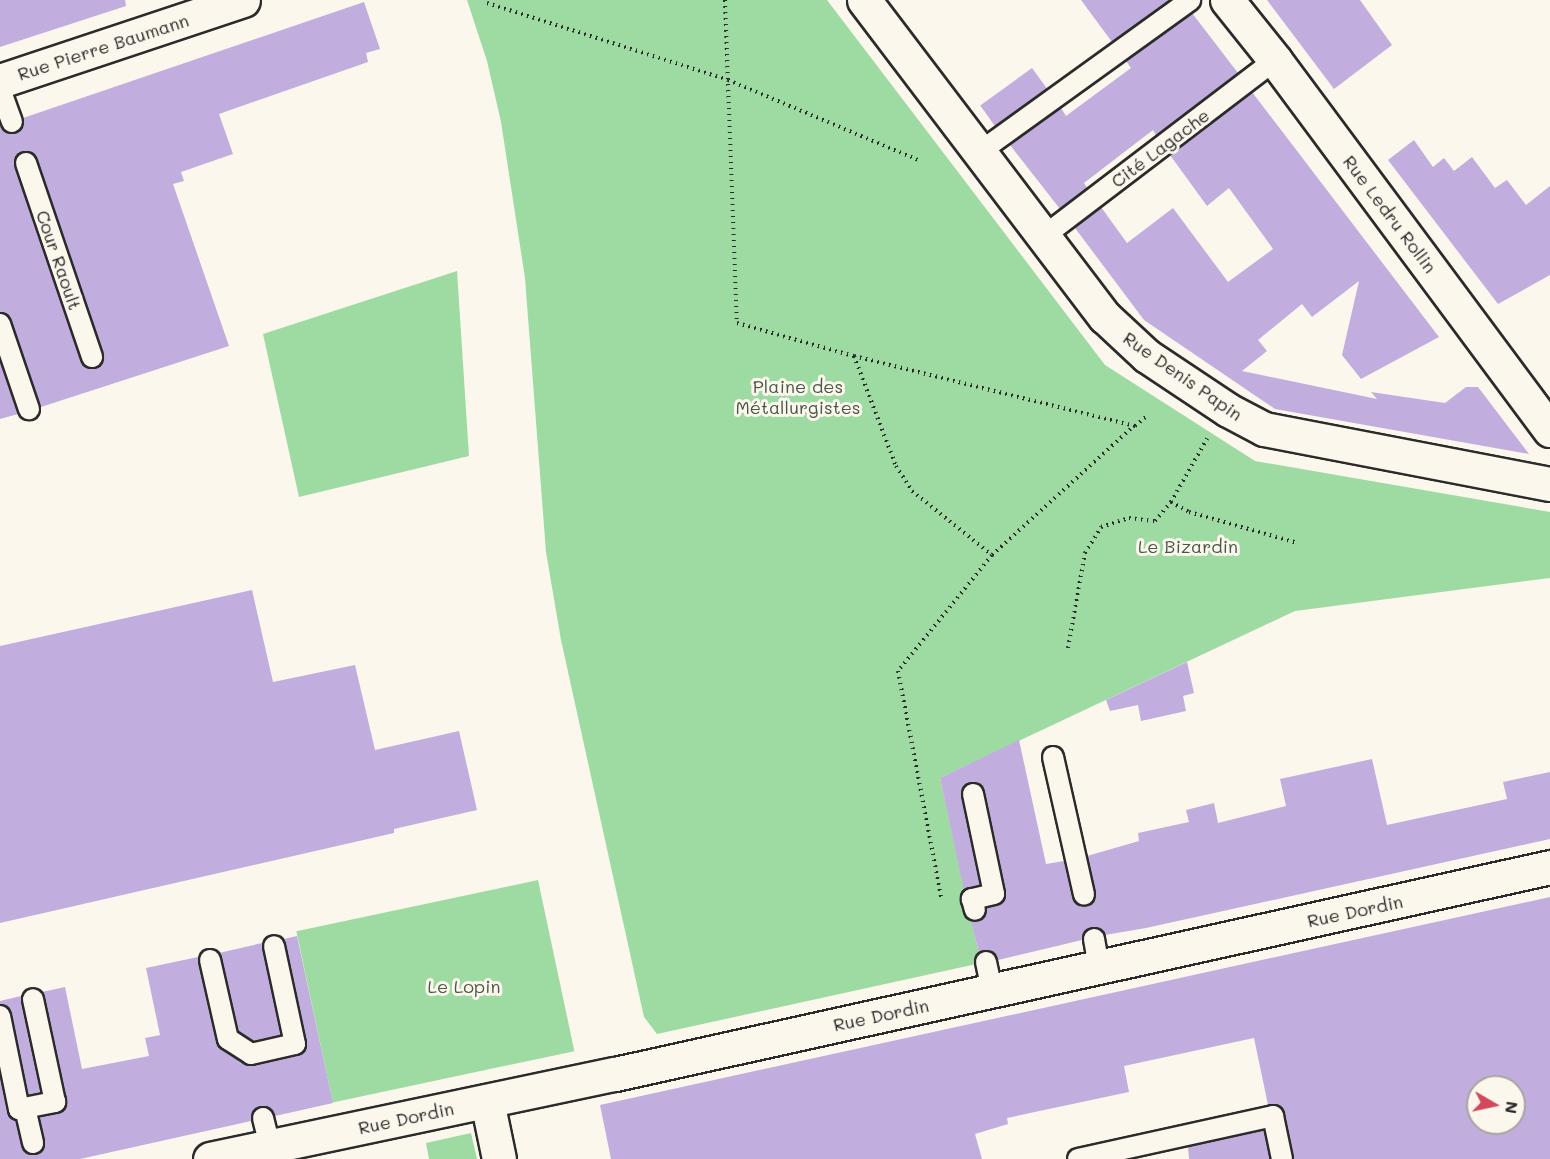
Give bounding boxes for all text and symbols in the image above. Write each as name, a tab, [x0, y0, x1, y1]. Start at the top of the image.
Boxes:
street label: Rue Pierre Baumann	[15, 9, 191, 85]
street label: Cité Lagache	[1107, 104, 1213, 192]
street label: Rue Ledru Rollin	[1339, 151, 1441, 277]
street label: Cour Raoult	[32, 207, 86, 313]
street label: Rue Denis Papin	[1119, 327, 1247, 425]
park label: Plaine des Métallurgistes	[735, 376, 861, 418]
park label: Le Bizardin	[1138, 535, 1238, 557]
street label: Rue Dordin	[1305, 890, 1405, 932]
park label: Le Lopin	[427, 975, 501, 997]
street label: Rue Dordin	[831, 994, 931, 1036]
north arrow	[1466, 1075, 1526, 1135]
street label: Rue Dordin	[356, 1097, 456, 1139]
text: N	[1501, 1100, 1524, 1115]

